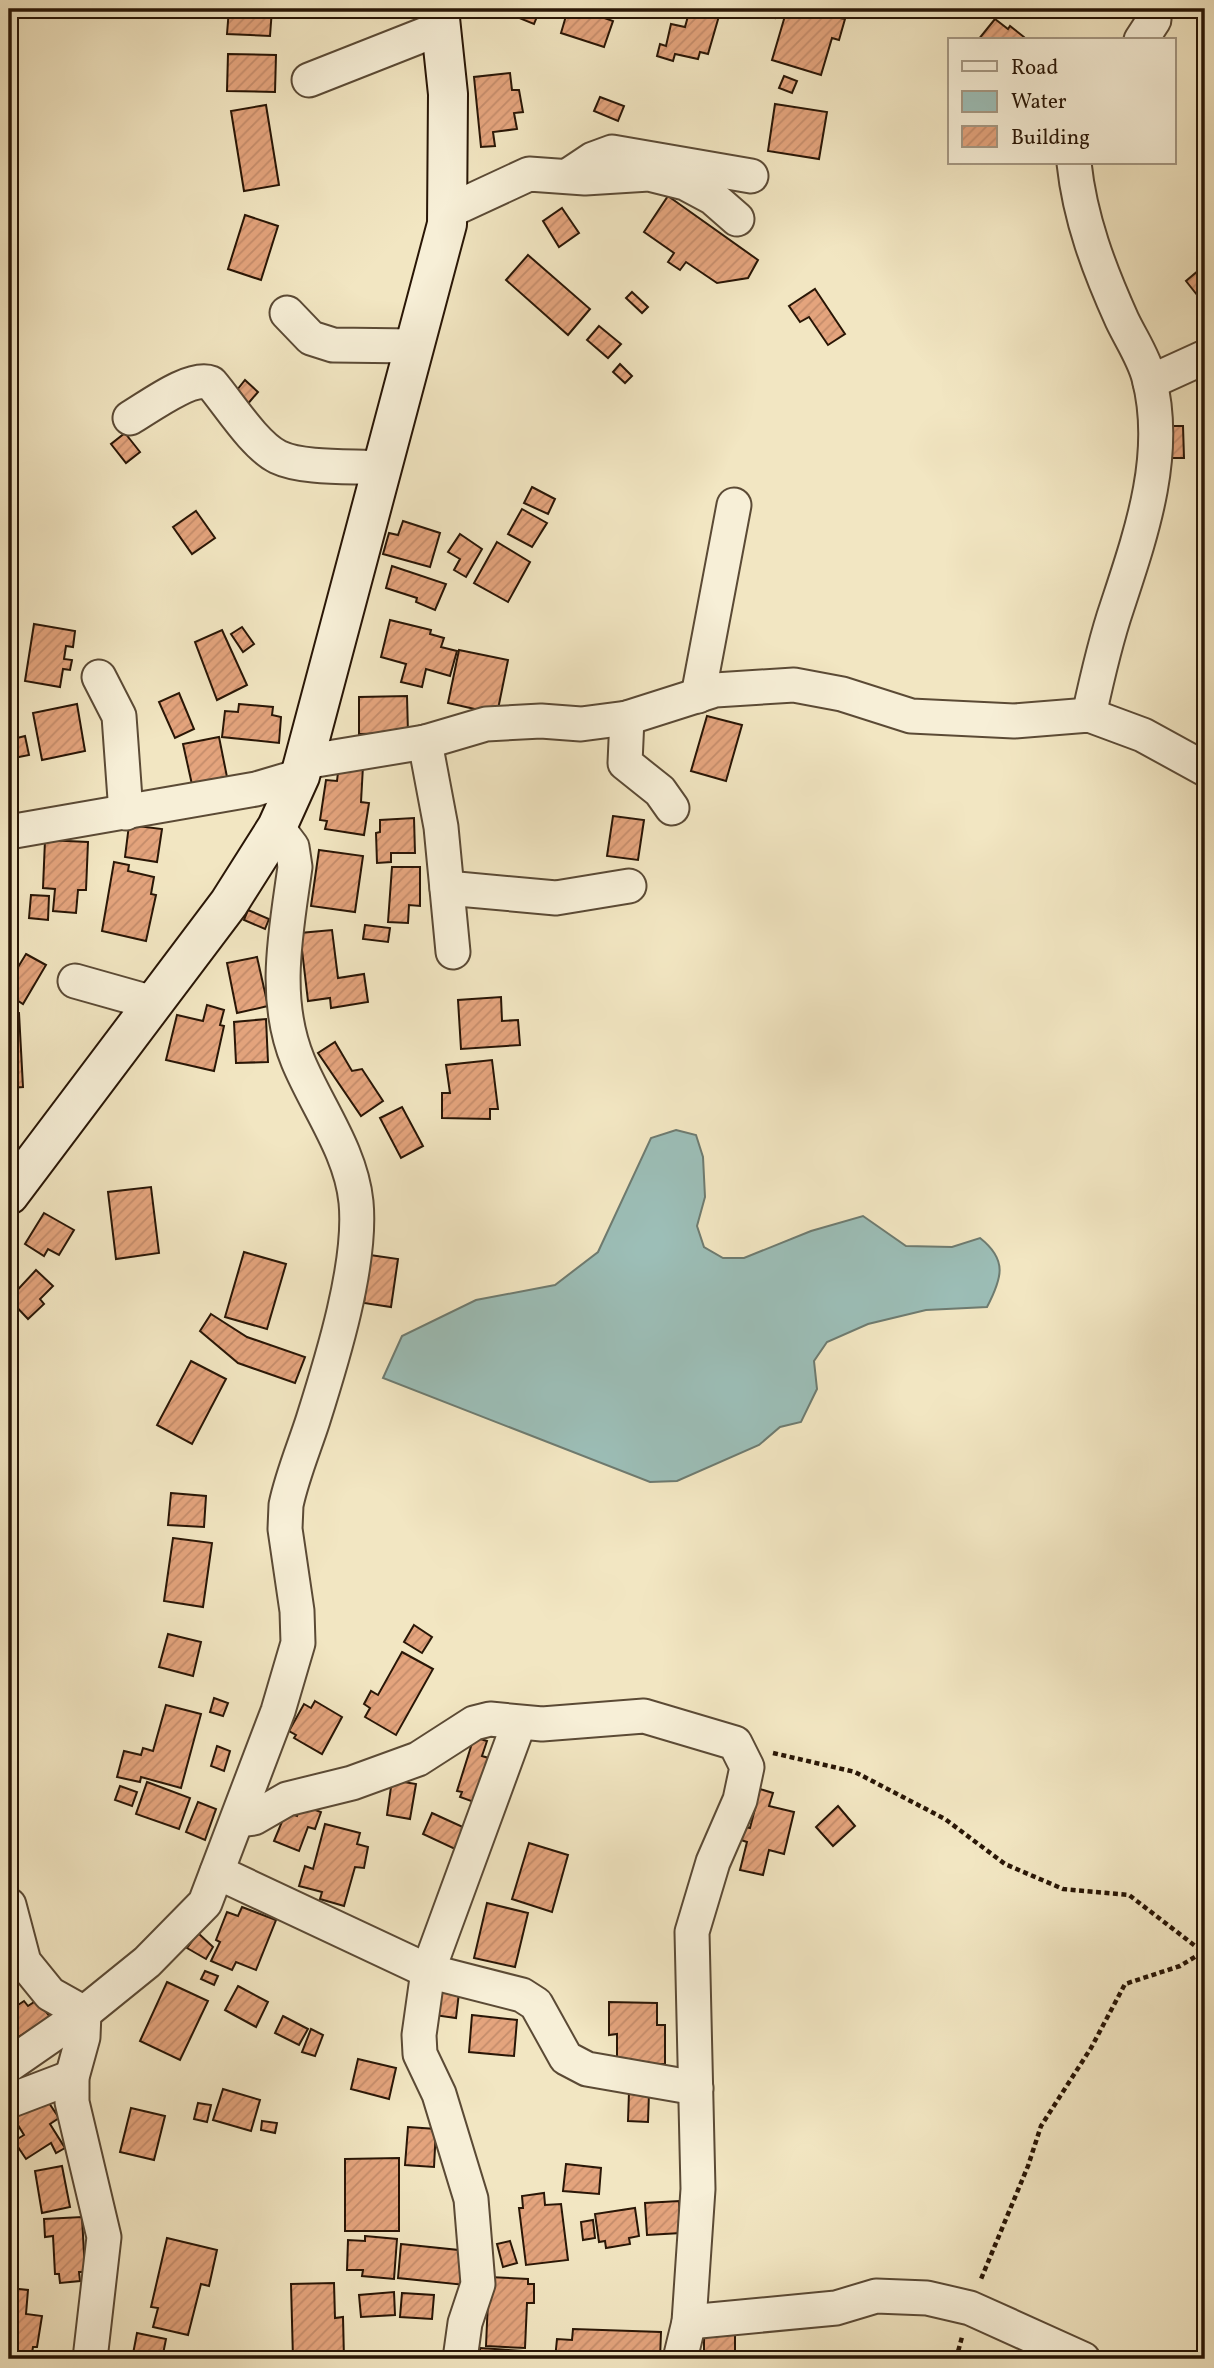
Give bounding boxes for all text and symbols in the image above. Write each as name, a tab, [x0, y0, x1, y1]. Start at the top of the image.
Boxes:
legend	[948, 38, 1176, 164]
text: Road	[1011, 54, 1058, 83]
text: Water	[1011, 88, 1067, 117]
text: Building	[1011, 124, 1090, 153]

